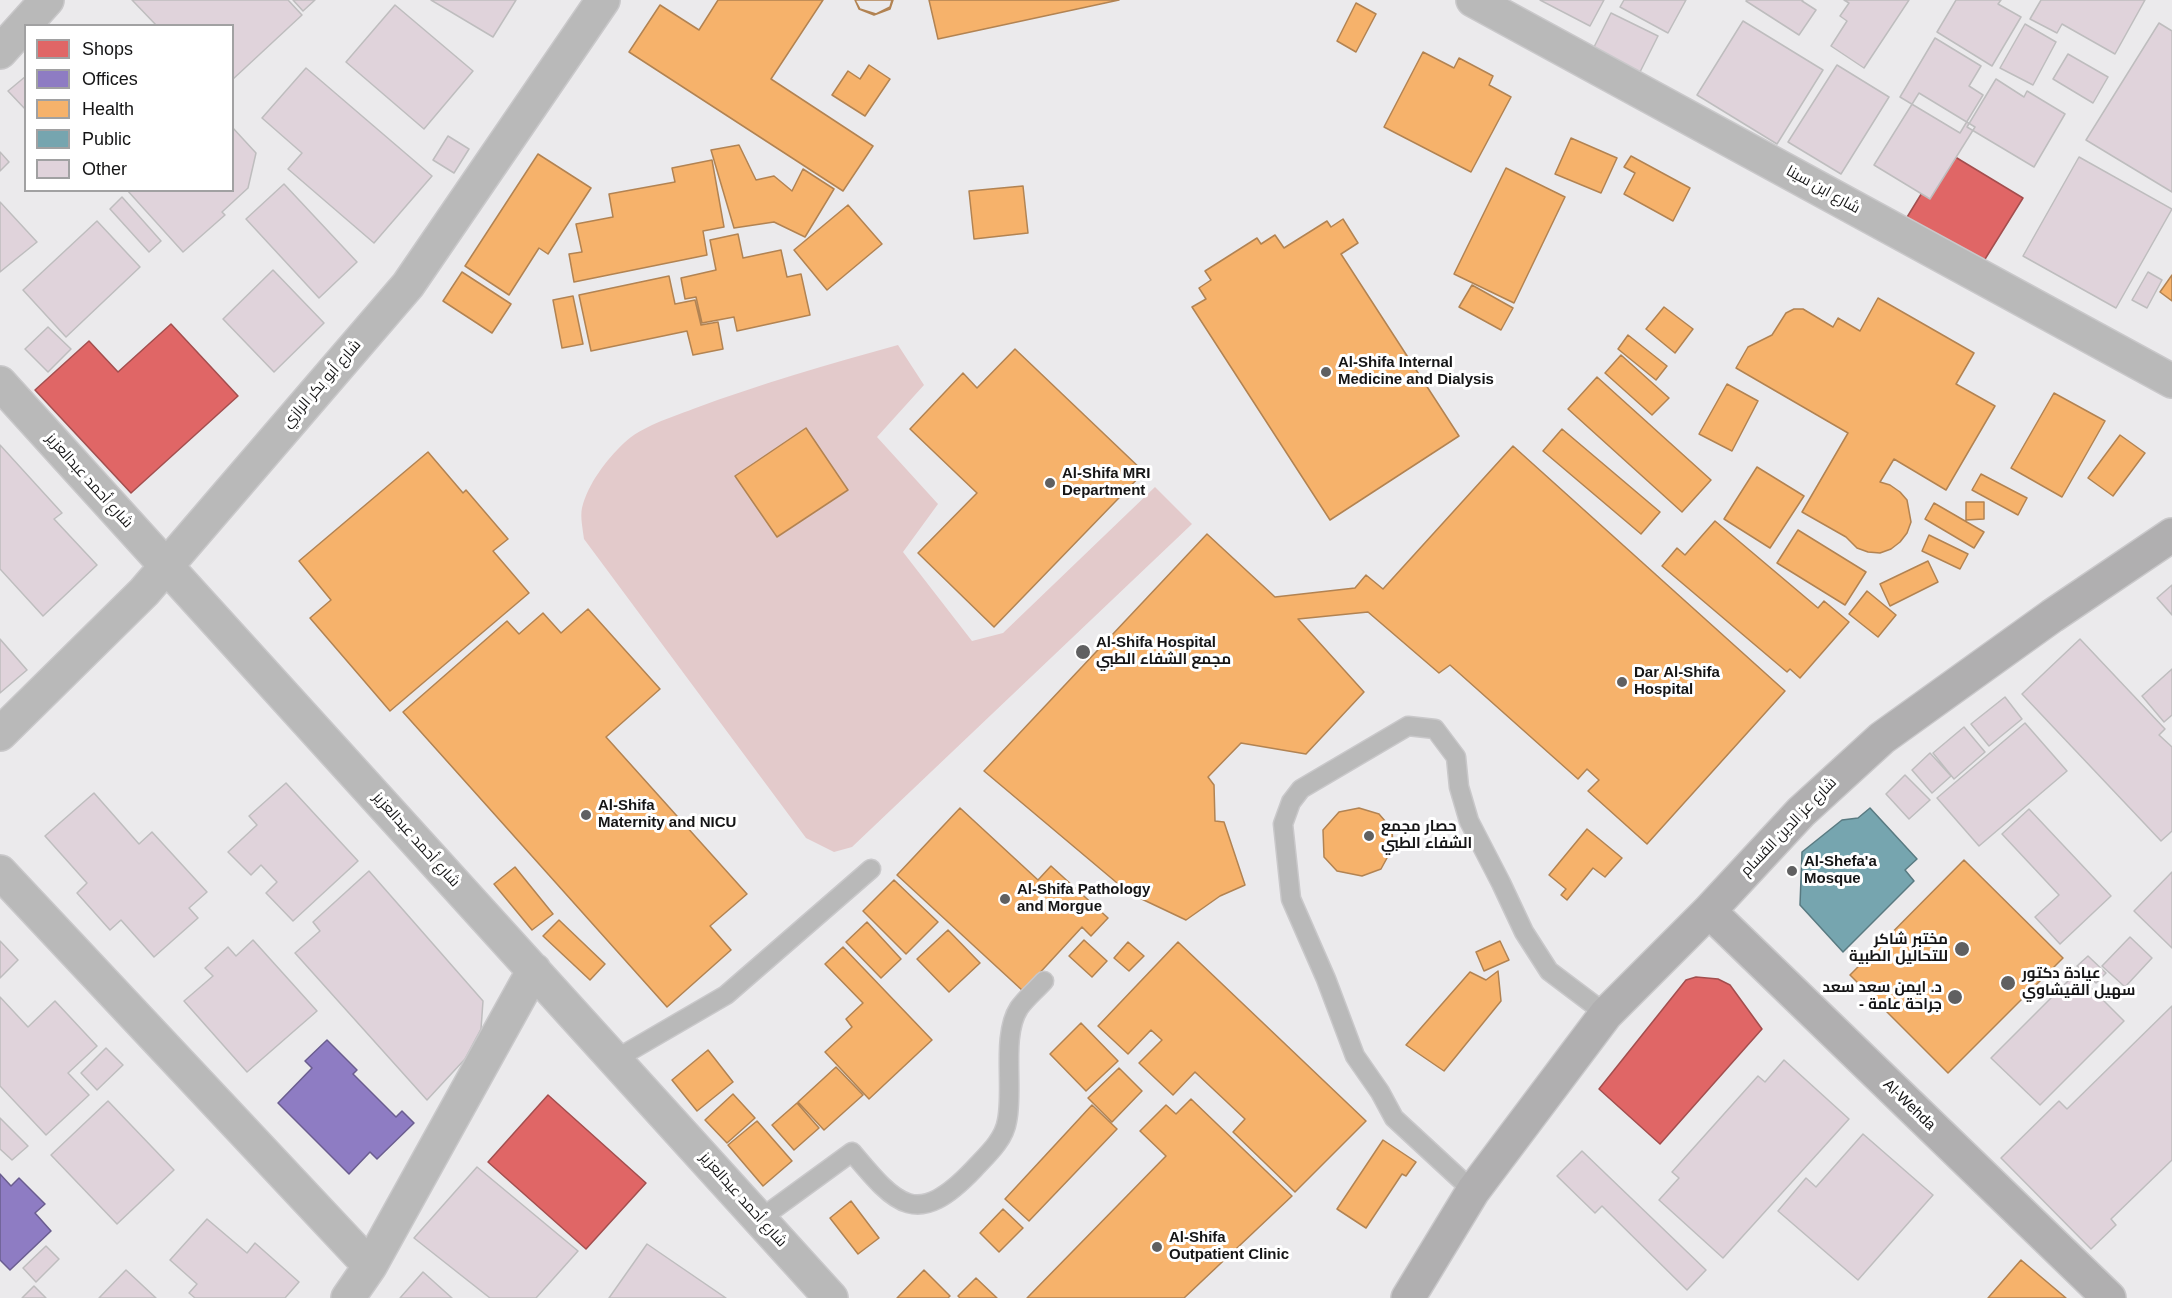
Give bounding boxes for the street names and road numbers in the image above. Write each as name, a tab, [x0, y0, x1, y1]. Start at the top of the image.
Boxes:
street label: شارع ابن سينا	[1783, 162, 1863, 218]
street label: شارع أبو بكر الرازي	[279, 336, 365, 432]
street label: شارع أحمد عبدالعزيز	[42, 430, 136, 532]
street label: شارع عز الدين القسام	[1737, 774, 1841, 880]
street label: شارع أحمد عبدالعزيز	[369, 789, 463, 891]
street label: Al-Wehda	[1879, 1076, 1939, 1134]
street label: شارع أحمد عبدالعزيز	[696, 1149, 790, 1251]

